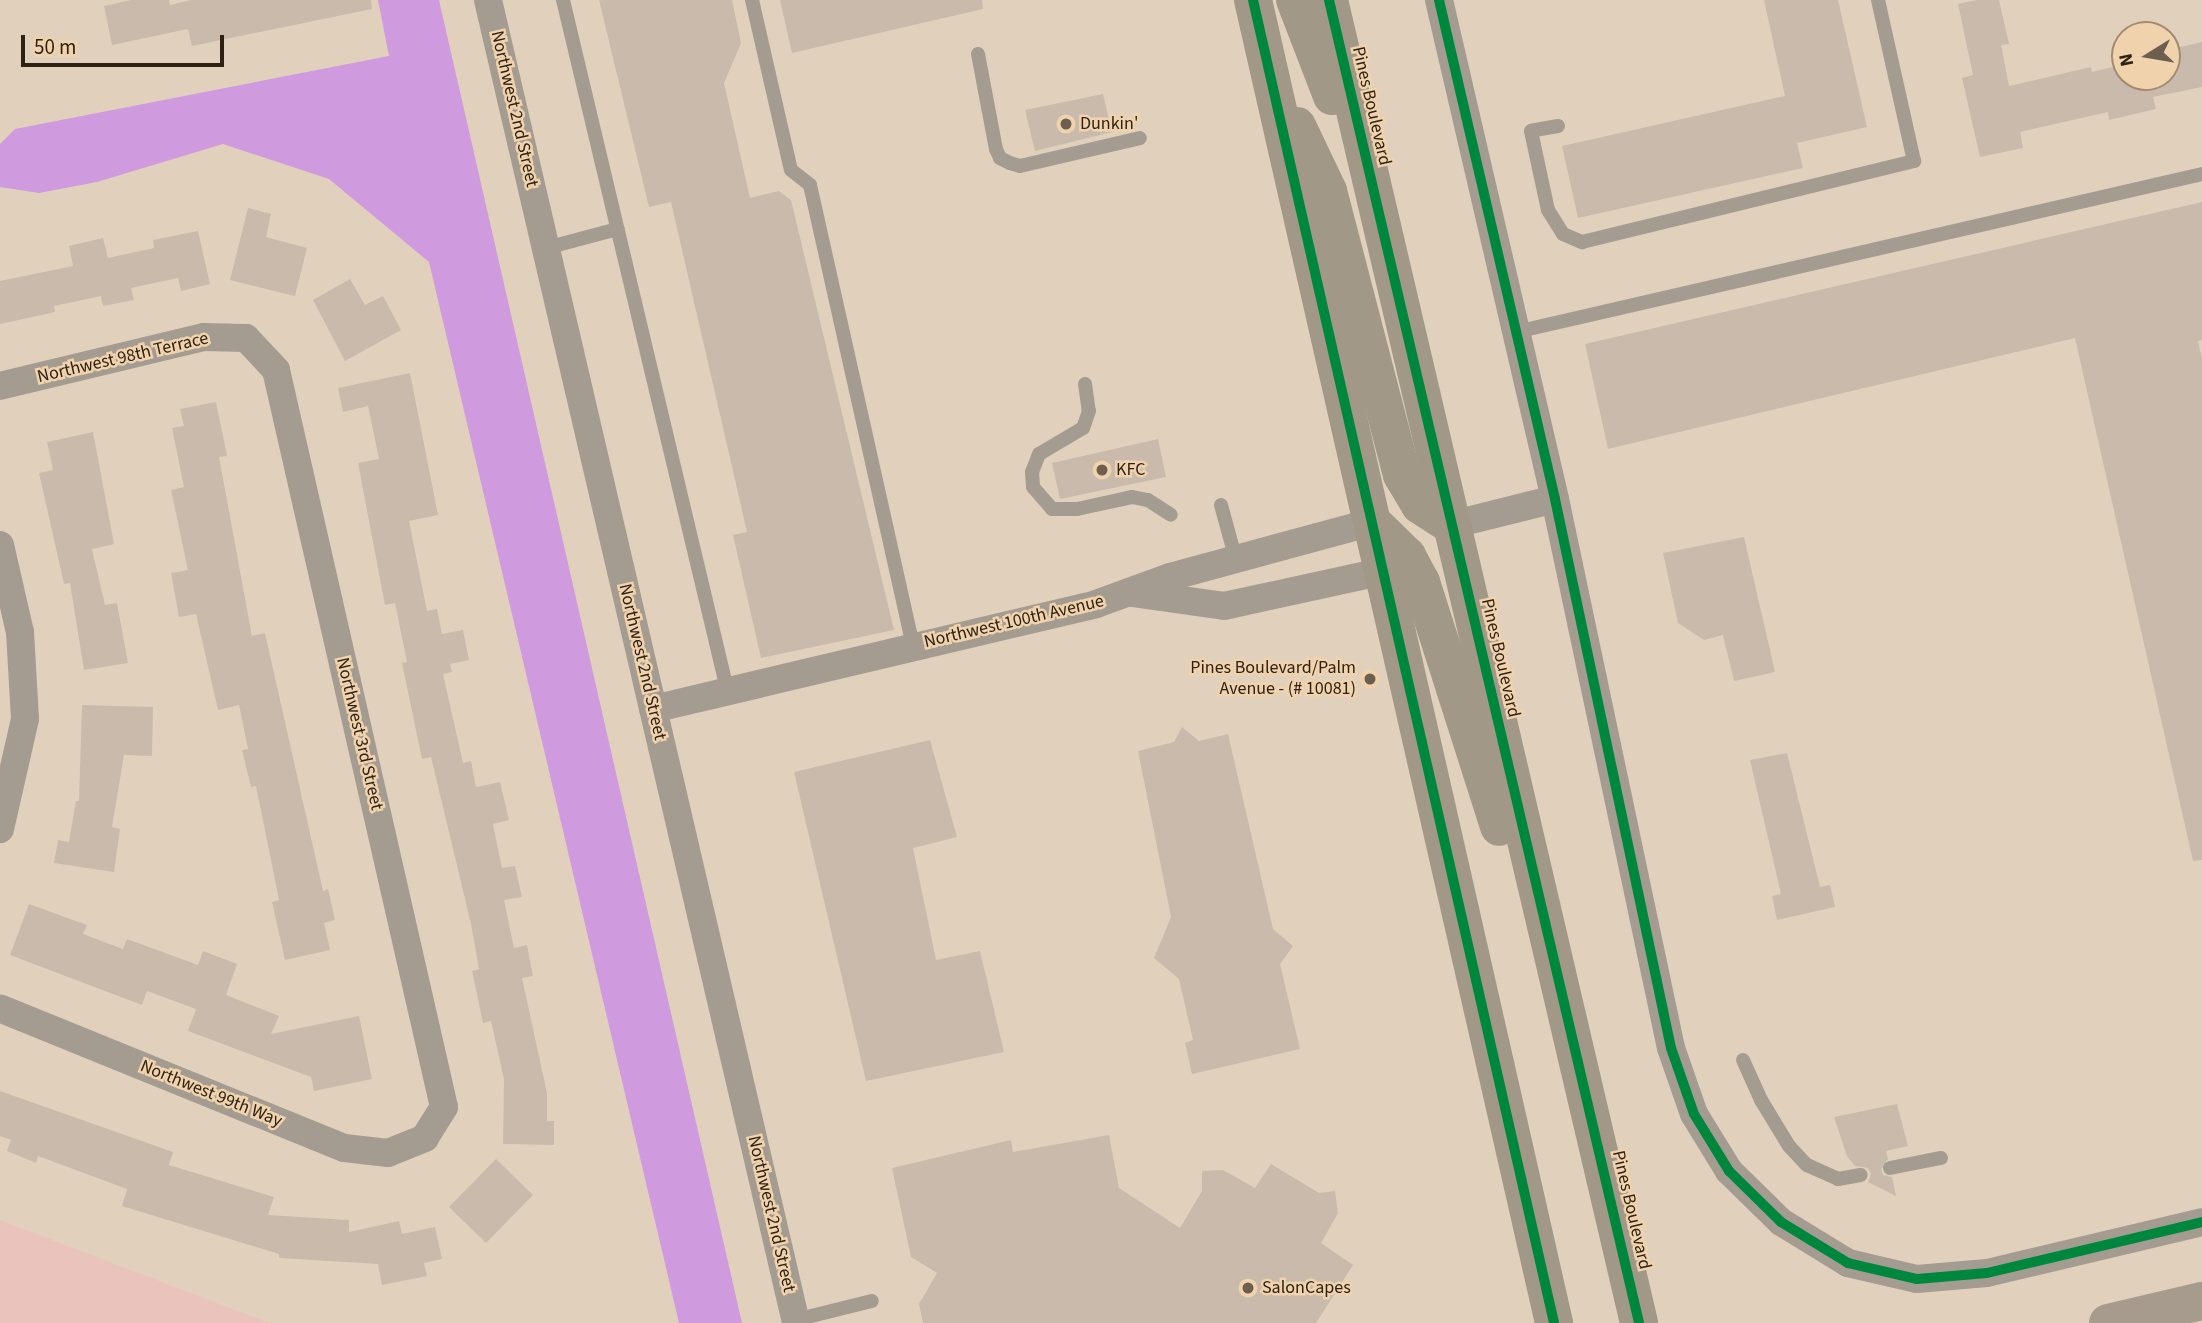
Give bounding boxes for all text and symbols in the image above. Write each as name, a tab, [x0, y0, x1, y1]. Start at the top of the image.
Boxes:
scale bar	[24, 21, 228, 65]
north arrow	[2111, 21, 2181, 91]
street label: Northwest 2nd Street	[486, 29, 542, 189]
text: 50 m	[34, 32, 76, 62]
street label: Pines Boulevard	[1347, 44, 1395, 168]
text: N	[2112, 51, 2141, 69]
place label: Dunkin'	[1080, 113, 1138, 135]
marker: Dunkin'	[1058, 116, 1074, 132]
street label: Northwest 98th Terrace	[35, 328, 211, 388]
place label: KFC	[1116, 459, 1145, 481]
marker: KFC	[1094, 462, 1110, 478]
street label: Northwest 2nd Street	[614, 582, 670, 742]
street label: Northwest 100th Avenue	[922, 591, 1106, 653]
street label: Pines Boulevard	[1476, 596, 1524, 720]
street label: Northwest 3rd Street	[331, 656, 387, 812]
place label: Pines Boulevard/Palm Avenue - (# 10081)	[1190, 658, 1356, 700]
marker: Pines Boulevard/Palm Avenue - (# 10081)	[1362, 671, 1378, 687]
street label: Northwest 99th Way	[137, 1056, 285, 1132]
street label: Northwest 2nd Street	[743, 1134, 799, 1294]
street label: Pines Boulevard	[1607, 1148, 1655, 1272]
place label: SalonCapes	[1262, 1277, 1351, 1299]
marker: SalonCapes	[1240, 1280, 1256, 1296]

